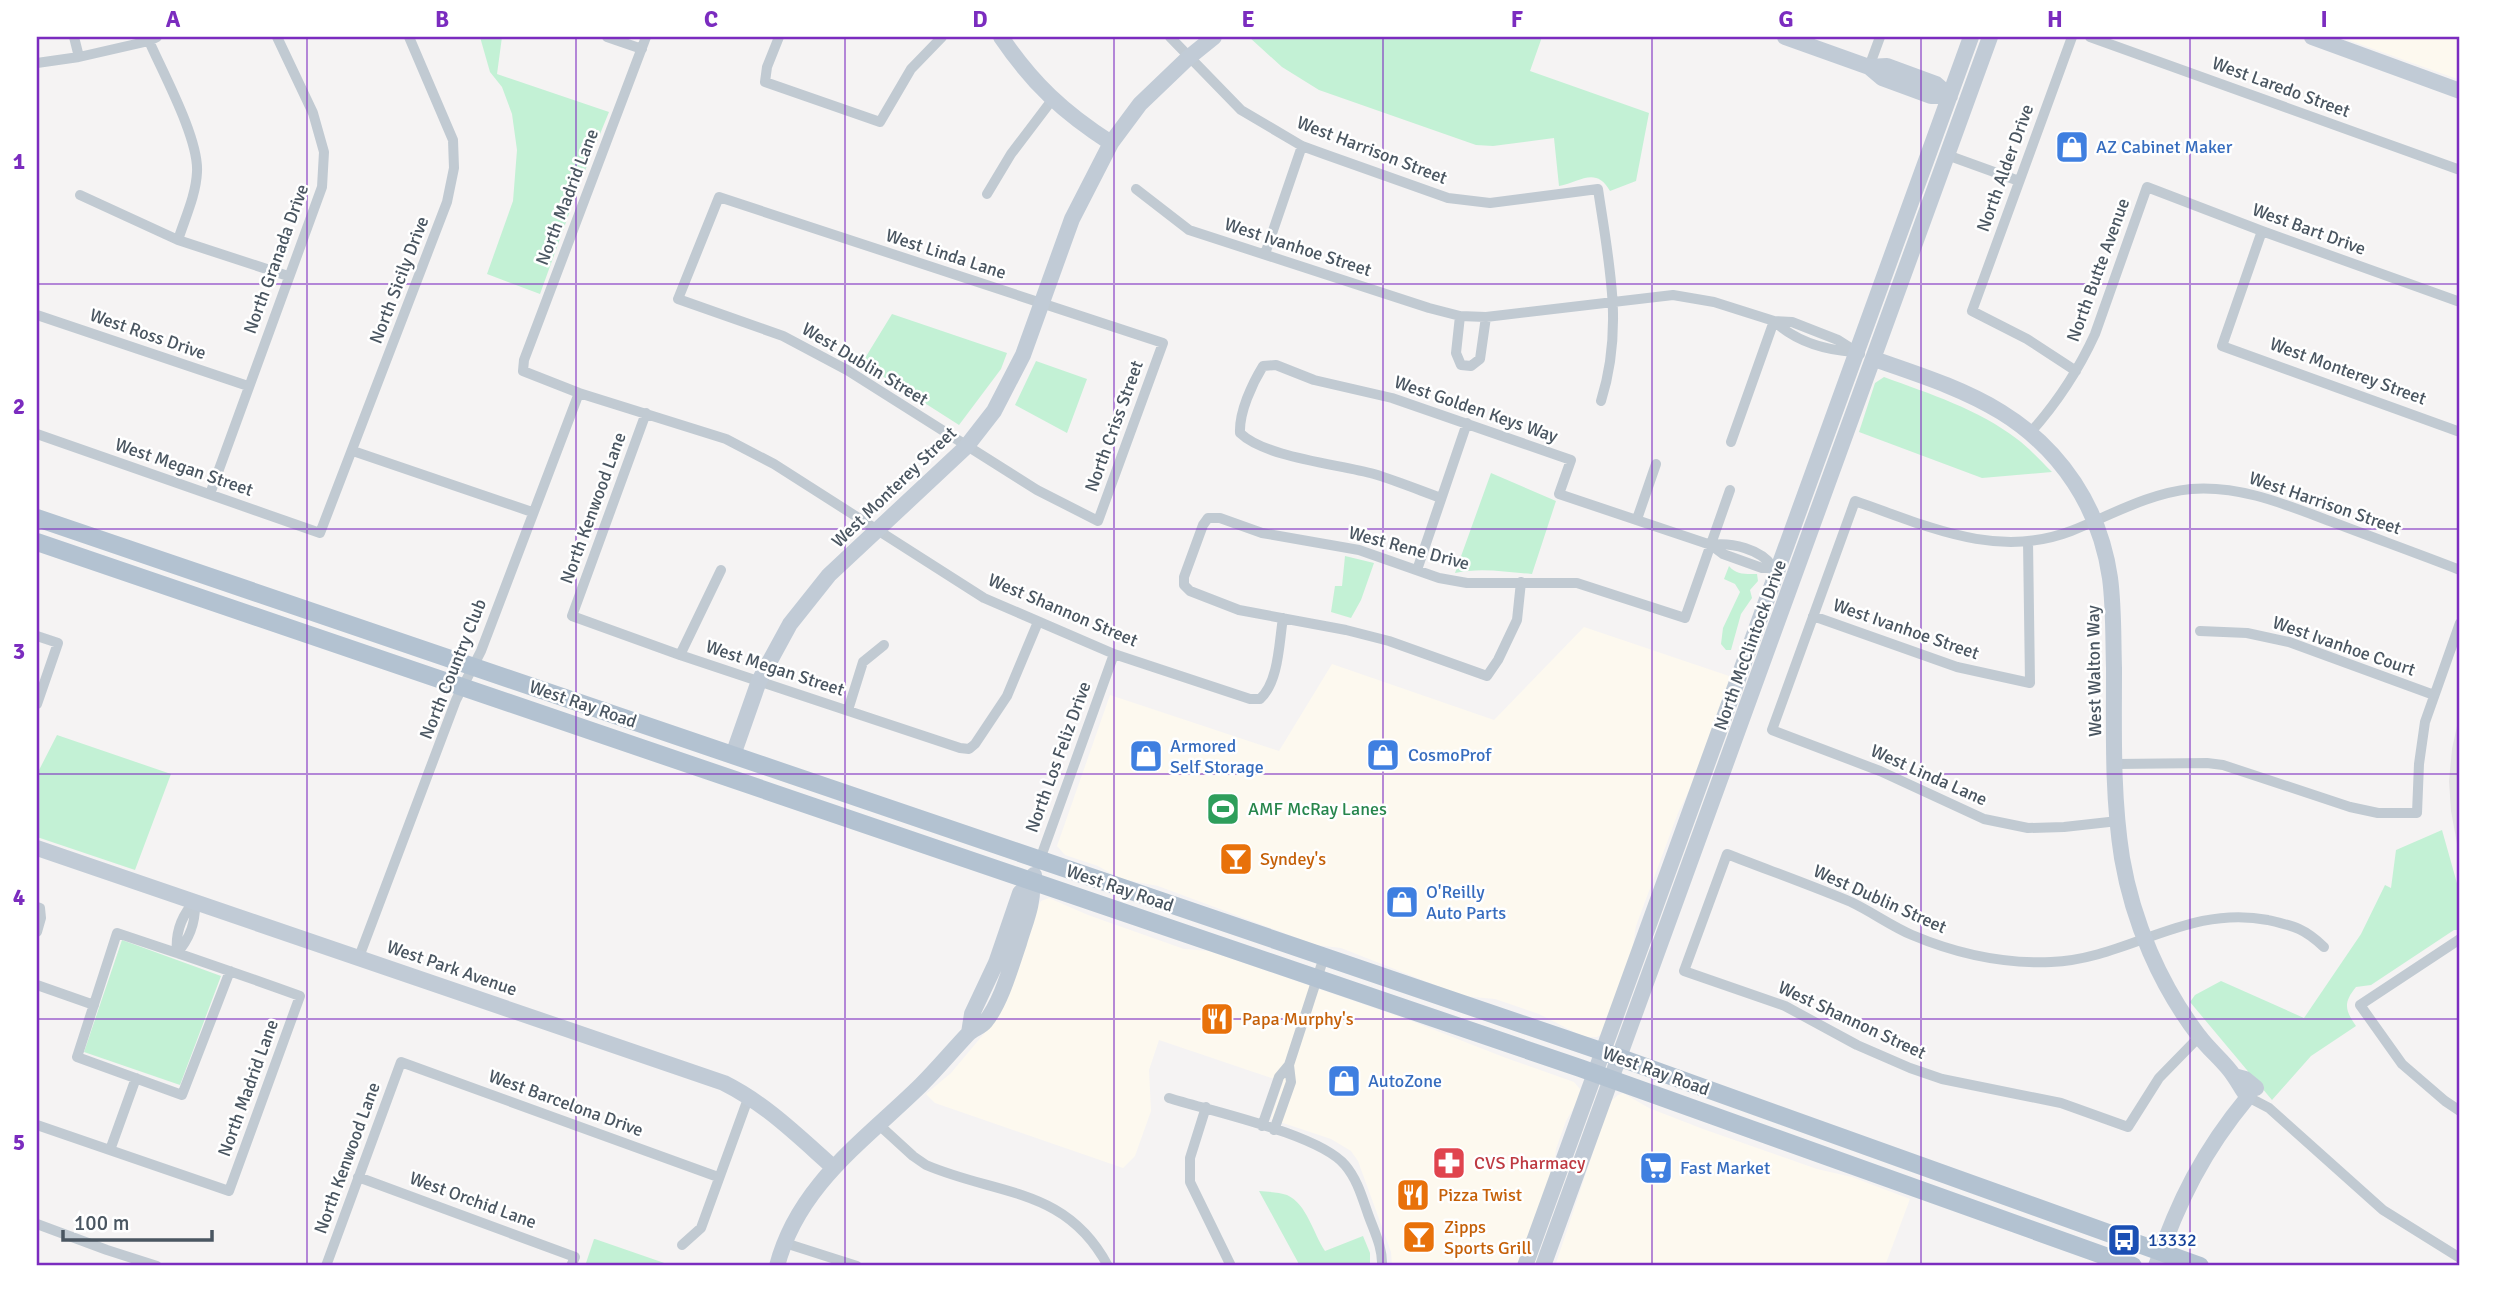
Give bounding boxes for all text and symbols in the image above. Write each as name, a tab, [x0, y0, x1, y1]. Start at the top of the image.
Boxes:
text: A	[166, 5, 181, 34]
text: B	[435, 5, 449, 34]
text: C	[704, 5, 718, 34]
text: D	[972, 5, 988, 34]
text: E	[1241, 5, 1255, 34]
text: F	[1511, 5, 1523, 34]
text: G	[1778, 5, 1794, 34]
text: H	[2047, 5, 2063, 34]
text: I	[2320, 5, 2328, 34]
street label: West Laredo Street	[2209, 52, 2353, 122]
street label: North Alder Drive	[1972, 101, 2038, 235]
street label: West Harrison Street	[1294, 111, 1450, 189]
street label: North Madrid Lane	[531, 126, 603, 268]
shop icon: AZ Cabinet Maker	[2053, 128, 2091, 166]
place label: AZ Cabinet Maker	[2096, 136, 2233, 158]
text: 1	[13, 147, 25, 176]
street label: North Granada Drive	[239, 181, 313, 337]
street label: North Butte Avenue	[2062, 195, 2134, 345]
street label: West Bart Drive	[2249, 198, 2369, 260]
street label: North Sicily Drive	[365, 213, 433, 347]
street label: West Ivanhoe Street	[1222, 213, 1374, 281]
street label: West Linda Lane	[883, 224, 1009, 284]
street label: West Ross Drive	[87, 304, 209, 364]
street label: West Dublin Street	[798, 318, 932, 410]
street label: West Monterey Street	[2267, 332, 2429, 410]
street label: North Criss Street	[1080, 357, 1148, 495]
street label: West Golden Keys Way	[1391, 371, 1561, 448]
text: 2	[13, 392, 25, 421]
street label: West Monterey Street	[827, 422, 961, 552]
street label: North Kenwood Lane	[555, 429, 631, 587]
street label: West Megan Street	[112, 433, 256, 501]
street label: West Harrison Street	[2246, 467, 2404, 539]
street label: West Rene Drive	[1346, 521, 1472, 575]
street label: North McClintock Drive	[1709, 557, 1791, 733]
street label: West Shannon Street	[985, 569, 1141, 651]
street label: West Ivanhoe Street	[1830, 594, 1982, 664]
street label: North Country Club	[415, 596, 491, 742]
street label: West Walton Way	[2082, 604, 2106, 737]
street label: West Ivanhoe Court	[2270, 611, 2418, 681]
street label: West Megan Street	[703, 635, 847, 701]
text: 3	[13, 637, 25, 666]
street label: West Ray Road	[526, 675, 640, 733]
street label: North Los Feliz Drive	[1020, 679, 1096, 835]
place label: Armored Self Storage	[1170, 735, 1264, 778]
shop icon: CosmoProf	[1364, 736, 1402, 774]
shop icon: Armored Self Storage	[1127, 737, 1165, 775]
street label: West Linda Lane	[1867, 739, 1991, 811]
place label: CosmoProf	[1408, 744, 1492, 766]
sports icon: AMF McRay Lanes	[1204, 790, 1242, 828]
place label: AMF McRay Lanes	[1248, 798, 1387, 820]
bar icon: Syndey's	[1217, 840, 1255, 878]
place label: Syndey's	[1260, 848, 1326, 870]
street label: West Ray Road	[1063, 859, 1177, 917]
street label: West Dublin Street	[1810, 860, 1950, 938]
place label: O'Reilly Auto Parts	[1426, 881, 1506, 924]
text: 4	[13, 883, 25, 912]
shop icon: O'Reilly Auto Parts	[1383, 883, 1421, 921]
street label: West Park Avenue	[384, 935, 520, 1001]
street label: West Shannon Street	[1775, 976, 1929, 1064]
restaurant icon: Papa Murphy's	[1198, 1000, 1236, 1038]
place label: Papa Murphy's	[1242, 1008, 1354, 1030]
street label: North Madrid Lane	[213, 1016, 283, 1160]
street label: West Ray Road	[1600, 1041, 1712, 1101]
shop icon: AutoZone	[1325, 1062, 1363, 1100]
street label: West Barcelona Drive	[486, 1065, 646, 1141]
place label: AutoZone	[1368, 1070, 1442, 1092]
street label: North Kenwood Lane	[309, 1079, 385, 1237]
text: 5	[13, 1128, 25, 1157]
pharmacy icon: CVS Pharmacy	[1430, 1144, 1468, 1182]
supermarket icon: Fast Market	[1637, 1149, 1675, 1187]
place label: CVS Pharmacy	[1474, 1152, 1586, 1174]
place label: Fast Market	[1680, 1157, 1770, 1179]
street label: West Orchid Lane	[406, 1167, 540, 1233]
restaurant icon: Pizza Twist	[1394, 1176, 1432, 1214]
place label: Pizza Twist	[1438, 1184, 1522, 1206]
scale bar	[63, 1198, 212, 1242]
text: 100 m	[74, 1210, 129, 1236]
place label: Zipps Sports Grill	[1444, 1216, 1532, 1259]
bar icon: Zipps Sports Grill	[1400, 1218, 1438, 1256]
bus stop icon: 13332	[2105, 1221, 2143, 1259]
place label: 13332	[2148, 1229, 2197, 1251]

